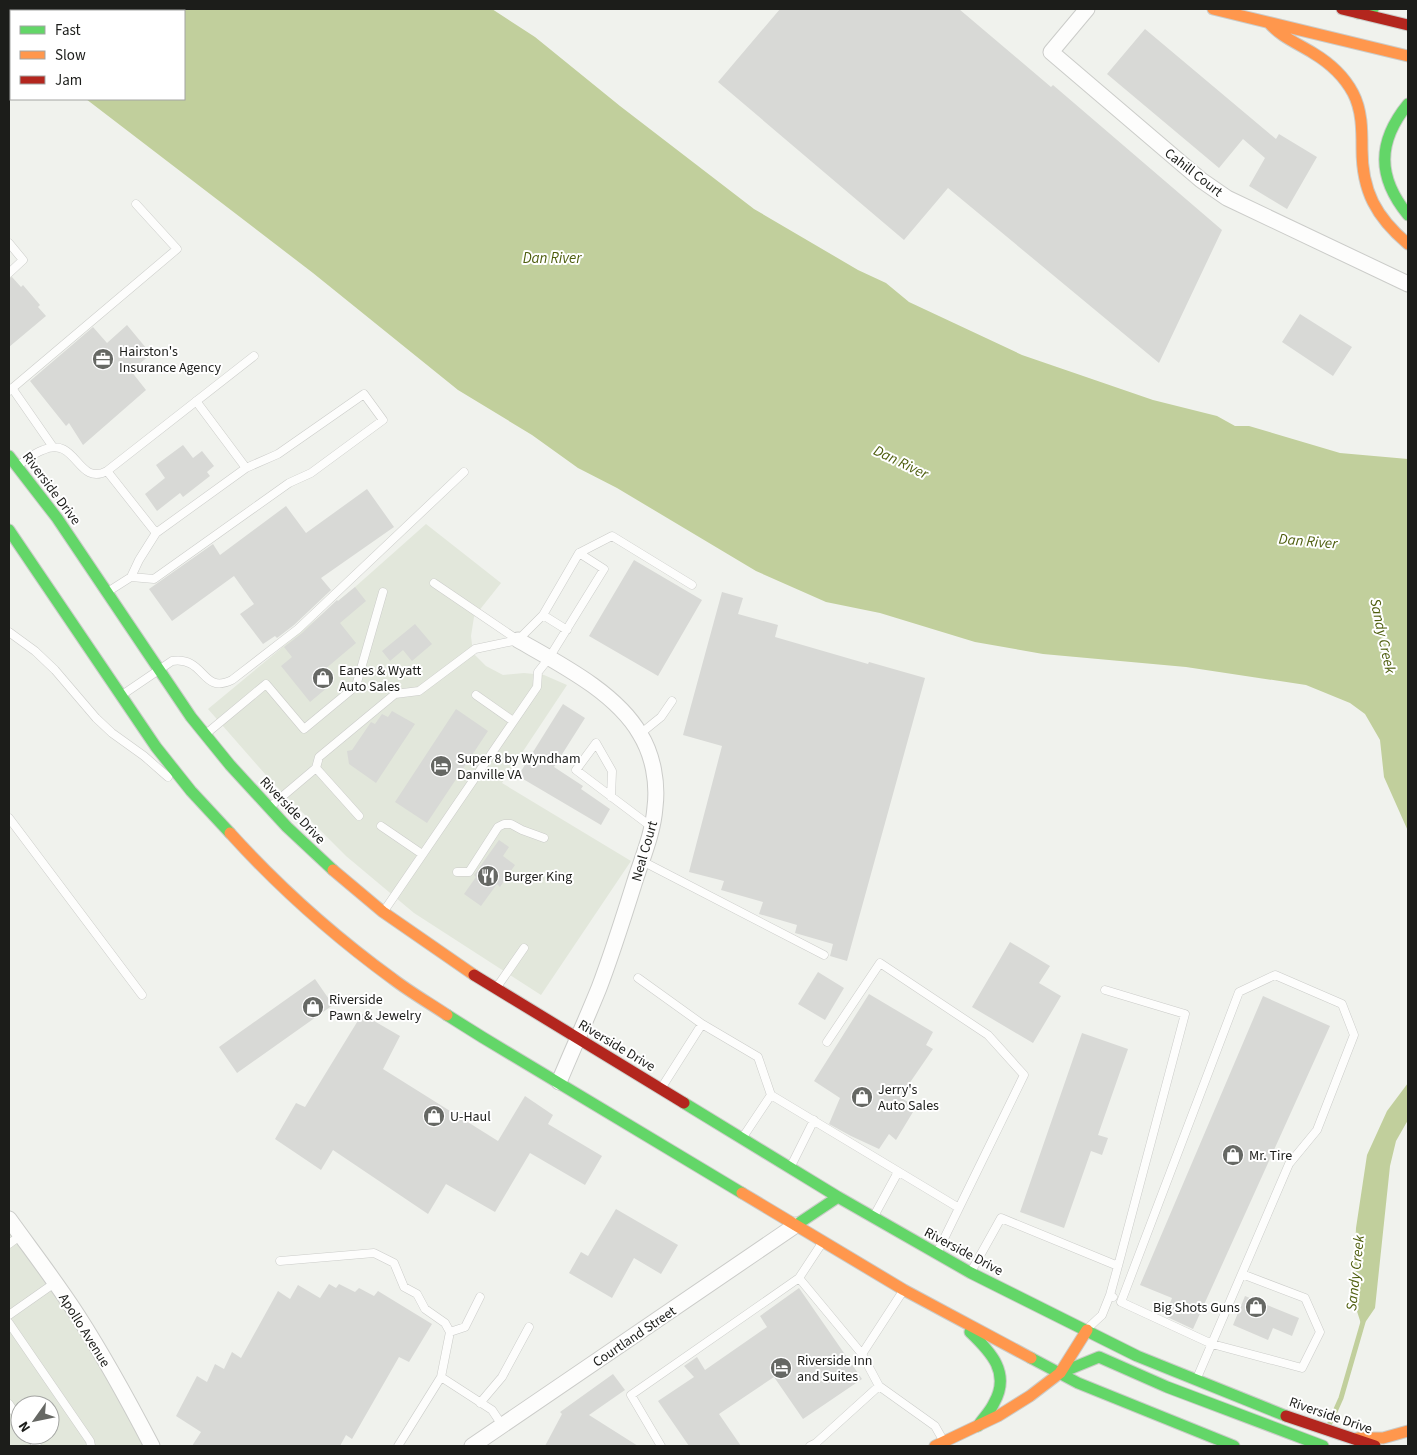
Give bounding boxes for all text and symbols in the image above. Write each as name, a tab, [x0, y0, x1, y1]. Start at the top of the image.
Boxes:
legend	[10, 10, 185, 100]
text: Fast	[55, 20, 81, 41]
text: Slow	[55, 45, 86, 66]
text: Jam	[55, 70, 82, 91]
street label: Cahill Court	[1160, 144, 1227, 202]
water label: Dan River	[523, 248, 582, 269]
place label: Hairston's Insurance Agency	[119, 342, 221, 378]
office icon: Hairston's Insurance Agency	[91, 347, 115, 371]
water label: Dan River	[870, 440, 933, 485]
street label: Riverside Drive	[17, 448, 85, 529]
water label: Dan River	[1278, 528, 1339, 555]
water label: Sandy Creek	[1364, 597, 1401, 676]
place label: Eanes & Wyatt Auto Sales	[339, 661, 422, 697]
shop icon: Eanes & Wyatt Auto Sales	[311, 666, 335, 690]
place label: Super 8 by Wyndham Danville VA	[457, 749, 581, 785]
hotel icon: Super 8 by Wyndham Danville VA	[429, 754, 453, 778]
street label: Riverside Drive	[255, 773, 330, 849]
street label: Neal Court	[627, 818, 663, 884]
restaurant icon: Burger King	[476, 864, 500, 888]
place label: Burger King	[504, 867, 572, 887]
place label: Riverside Pawn & Jewelry	[329, 990, 422, 1026]
shop icon: Riverside Pawn & Jewelry	[301, 995, 325, 1019]
street label: Riverside Drive	[574, 1015, 659, 1077]
place label: Jerry's Auto Sales	[878, 1080, 939, 1116]
shop icon: Jerry's Auto Sales	[850, 1085, 874, 1109]
shop icon: U-Haul	[422, 1104, 446, 1128]
place label: U-Haul	[450, 1107, 491, 1127]
shop icon: Mr. Tire	[1221, 1143, 1245, 1167]
place label: Mr. Tire	[1249, 1146, 1292, 1166]
street label: Riverside Drive	[921, 1223, 1007, 1281]
water label: Sandy Creek	[1341, 1233, 1370, 1312]
street label: Apollo Avenue	[54, 1290, 115, 1371]
shop icon: Big Shots Guns	[1244, 1295, 1268, 1319]
place label: Big Shots Guns	[1153, 1298, 1240, 1318]
street label: Courtland Street	[589, 1301, 680, 1372]
place label: Riverside Inn and Suites	[797, 1351, 872, 1387]
hotel icon: Riverside Inn and Suites	[769, 1356, 793, 1380]
street label: Riverside Drive	[1286, 1392, 1375, 1440]
north arrow	[10, 1395, 60, 1445]
text: N	[14, 1417, 36, 1436]

